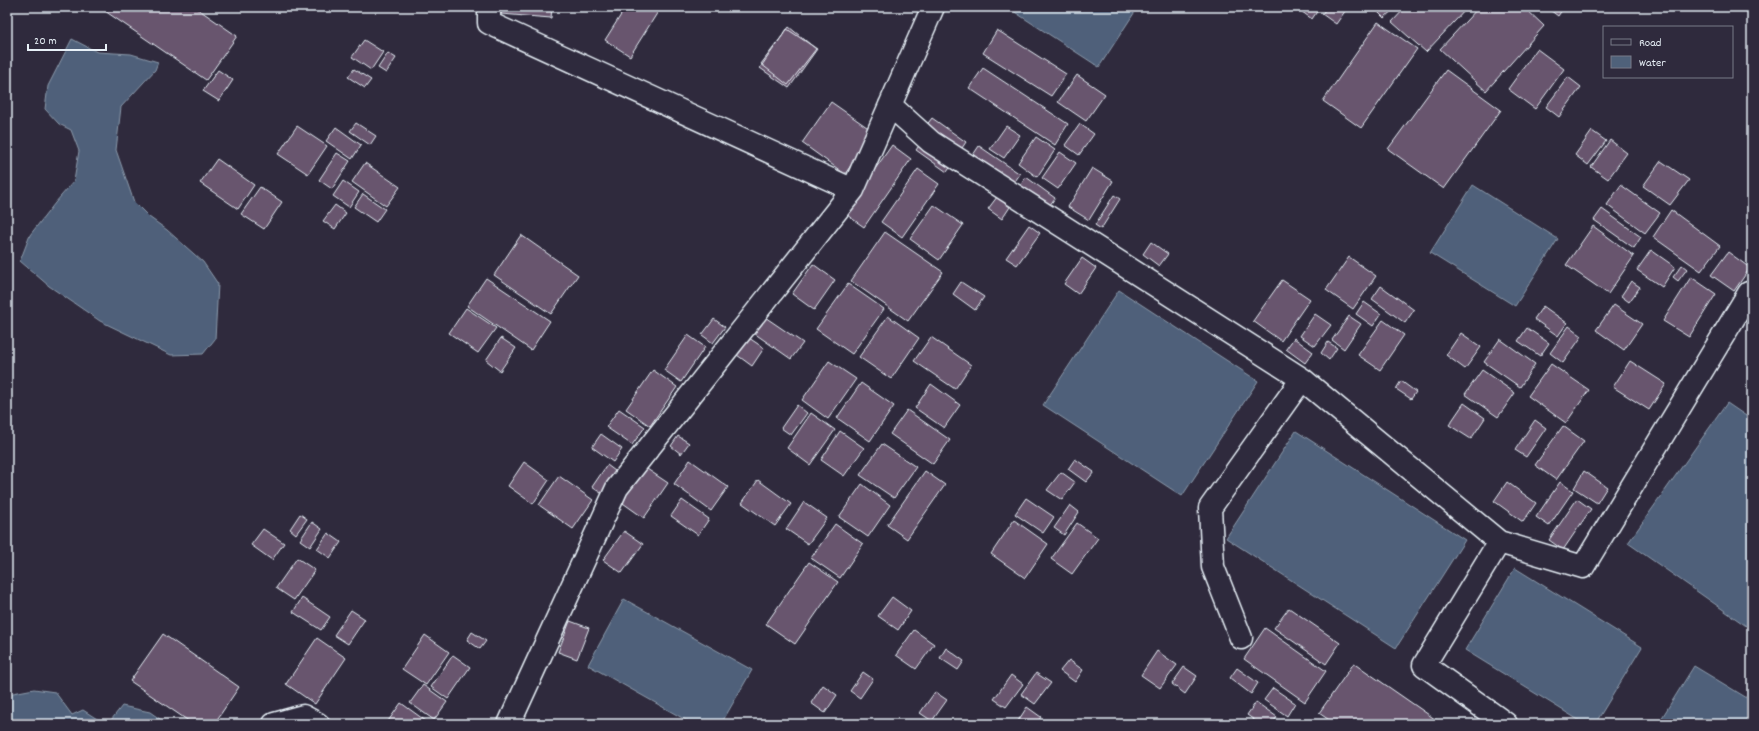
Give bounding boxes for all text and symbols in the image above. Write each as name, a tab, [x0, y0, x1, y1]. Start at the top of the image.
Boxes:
scale bar	[28, 26, 106, 52]
legend	[1603, 26, 1733, 78]
text: 20 m	[34, 33, 57, 50]
text: Road	[1639, 35, 1661, 52]
text: Water	[1639, 55, 1666, 72]

